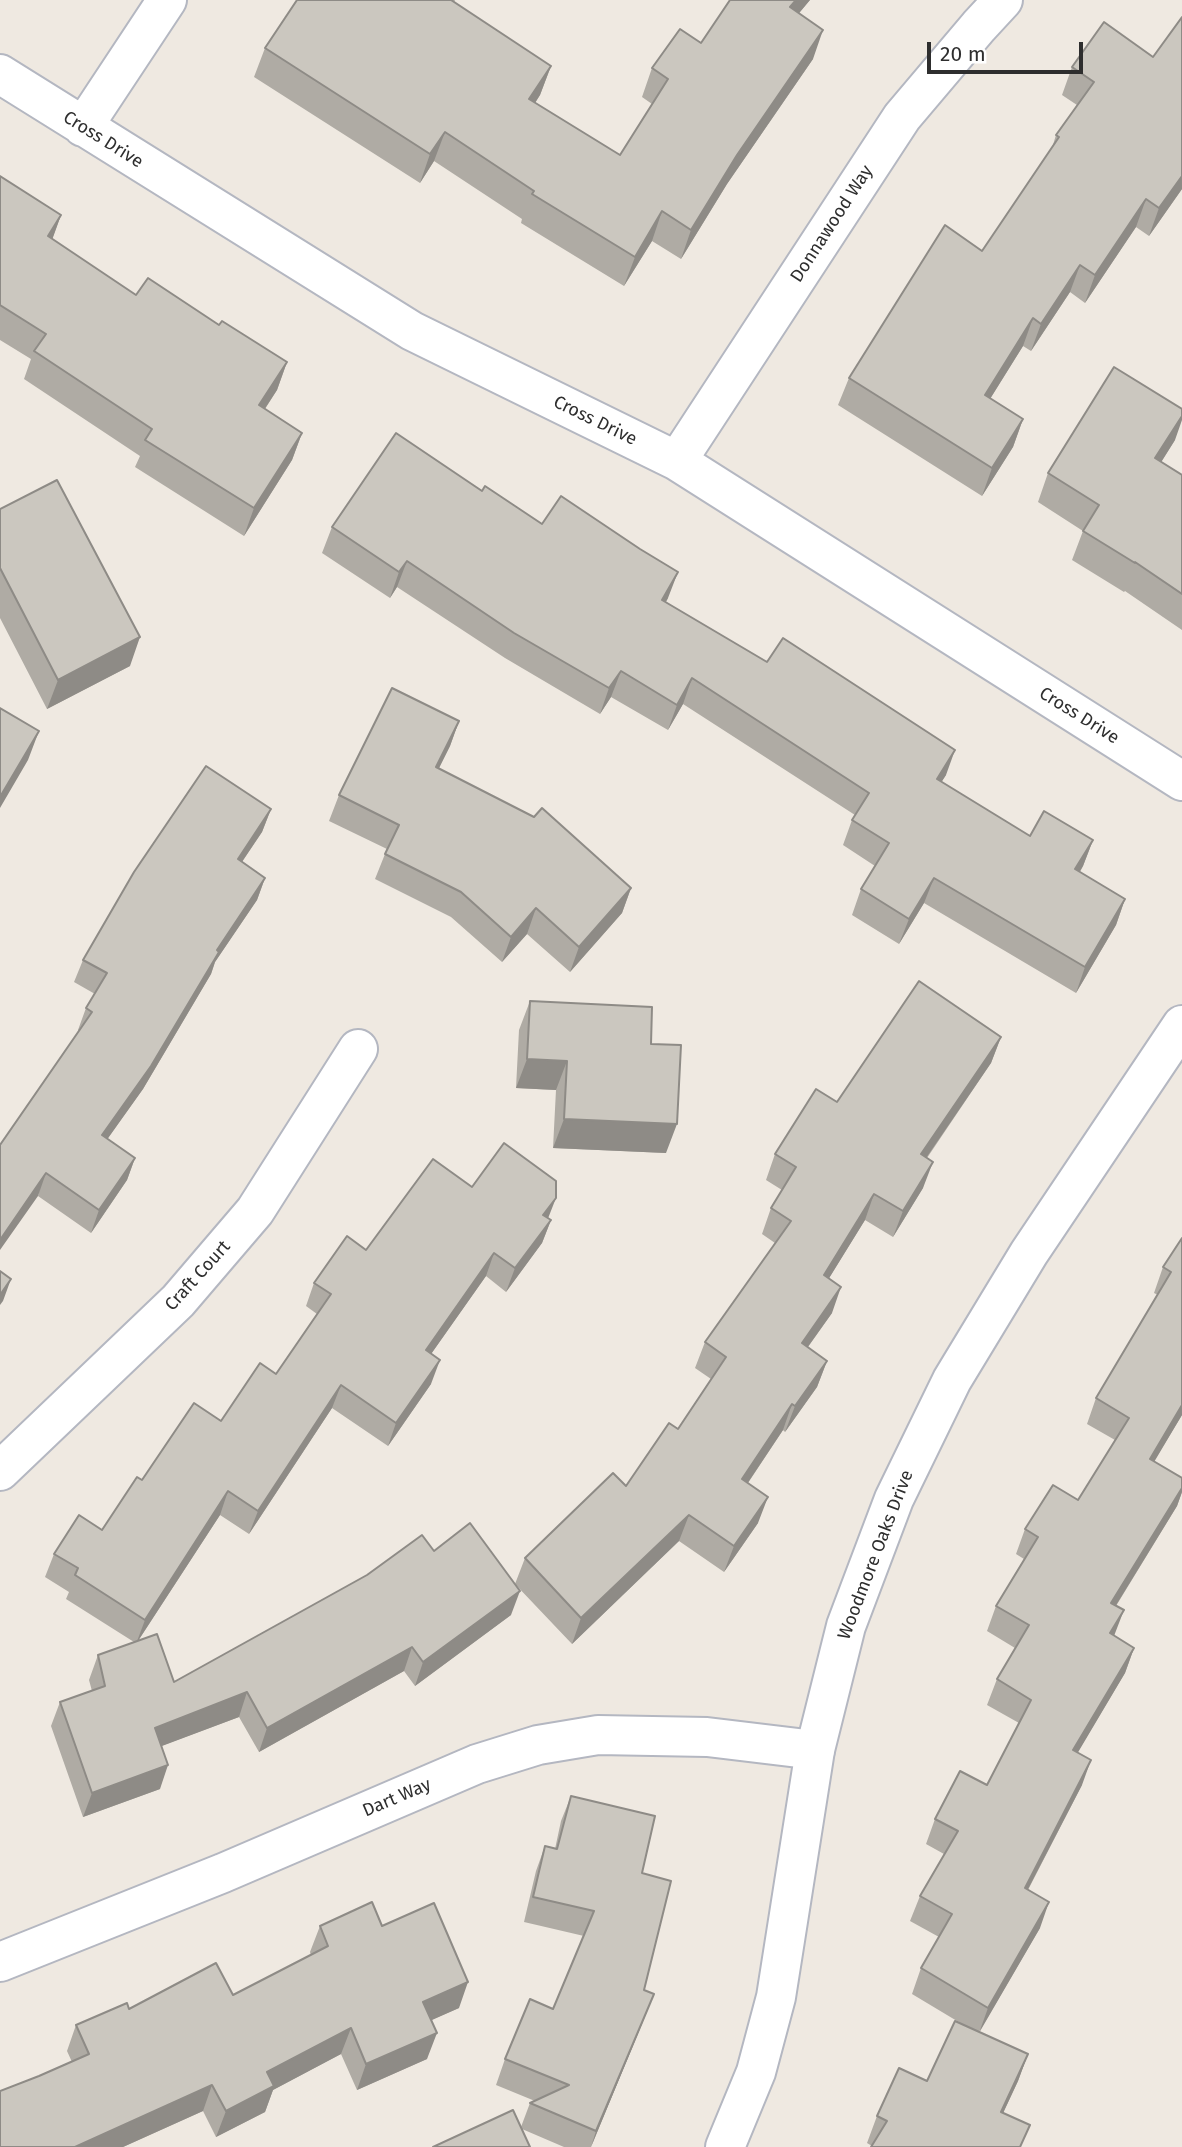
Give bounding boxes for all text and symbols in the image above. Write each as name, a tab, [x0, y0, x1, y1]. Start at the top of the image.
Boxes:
scale bar	[930, 28, 1086, 72]
text: 20 m	[940, 41, 986, 67]
street label: Cross Drive	[59, 107, 147, 173]
street label: Donnawood Way	[786, 161, 878, 287]
street label: Cross Drive	[550, 391, 640, 451]
street label: Cross Drive	[1035, 683, 1123, 749]
street label: Craft Court	[161, 1236, 235, 1316]
street label: Woodmore Oaks Drive	[834, 1467, 918, 1643]
street label: Dart Way	[360, 1774, 434, 1822]

